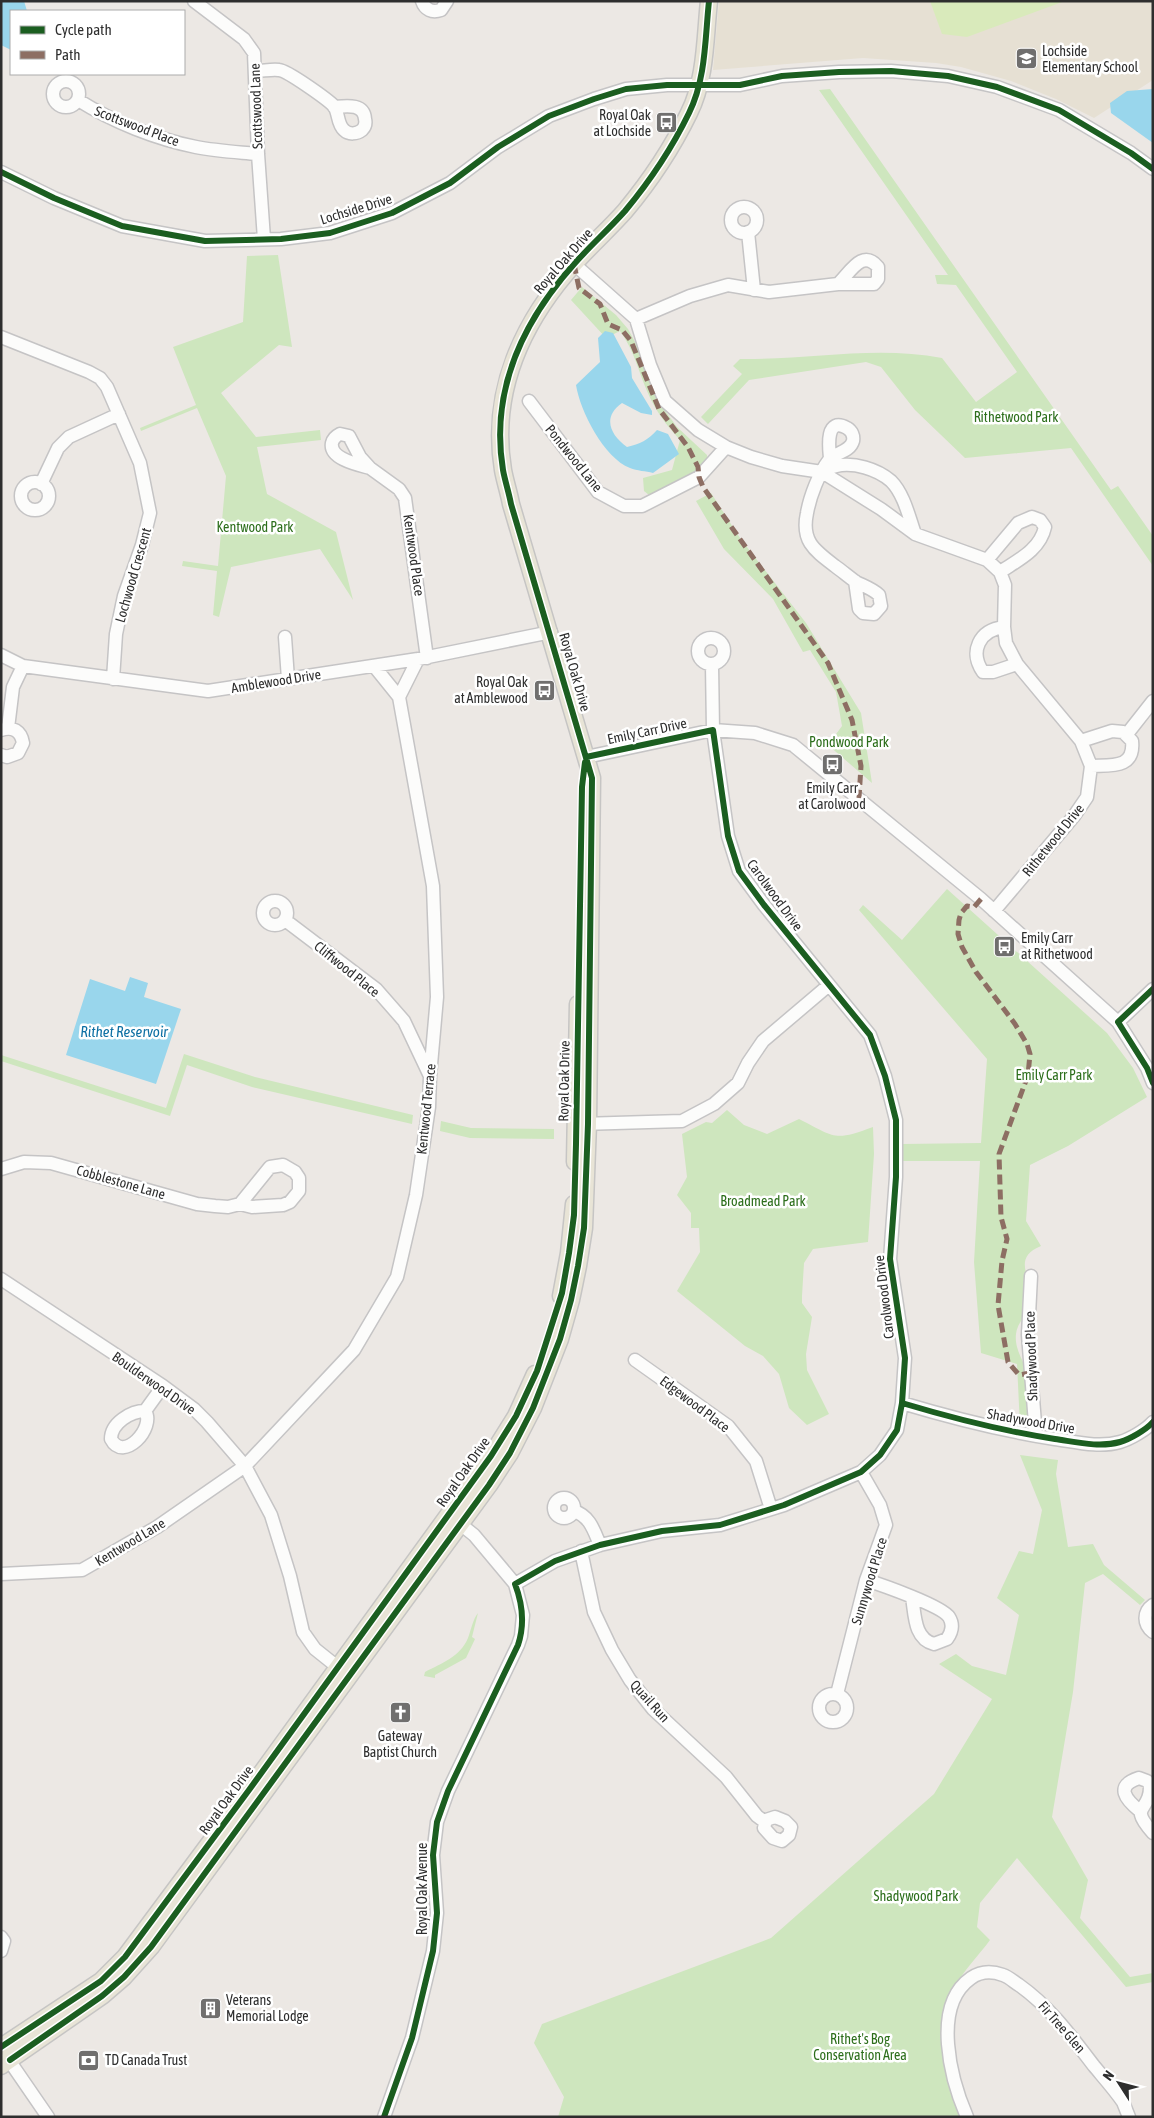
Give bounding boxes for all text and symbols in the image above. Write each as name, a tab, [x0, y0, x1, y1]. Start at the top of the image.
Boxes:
legend	[10, 10, 185, 75]
text: Cycle path	[55, 21, 112, 38]
place label: Lochside Elementary School	[1042, 43, 1138, 75]
text: Path	[55, 46, 81, 63]
school or university icon: Lochside Elementary School	[1014, 47, 1038, 71]
street label: Scottswood Lane	[247, 63, 265, 149]
street label: Scottswood Place	[92, 103, 182, 149]
place label: Royal Oak at Lochside	[593, 107, 651, 139]
bus stop icon: Royal Oak at Lochside	[655, 111, 679, 135]
street label: Lochside Drive	[318, 190, 394, 228]
street label: Royal Oak Drive	[530, 225, 596, 297]
park label: Rithetwood Park	[974, 409, 1058, 425]
street label: Pondwood Lane	[542, 421, 606, 495]
street label: Kentwood Place	[400, 513, 428, 597]
park label: Kentwood Park	[216, 519, 294, 535]
street label: Lochwood Crescent	[112, 526, 154, 624]
street label: Royal Oak Drive	[556, 631, 594, 713]
street label: Amblewood Drive	[230, 666, 322, 696]
place label: Royal Oak at Amblewood	[454, 674, 528, 706]
bus stop icon: Royal Oak at Amblewood	[532, 678, 556, 702]
street label: Emily Carr Drive	[606, 715, 688, 747]
park label: Pondwood Park	[809, 734, 889, 750]
bus stop icon: Emily Carr at Carolwood	[820, 753, 844, 777]
place label: Emily Carr at Carolwood	[798, 780, 866, 812]
street label: Rithetwood Drive	[1019, 801, 1087, 879]
street label: Carolwood Drive	[744, 856, 806, 934]
place label: Emily Carr at Rithetwood	[1021, 930, 1093, 962]
bus stop icon: Emily Carr at Rithetwood	[993, 934, 1017, 958]
street label: Cliffwood Place	[311, 938, 383, 1000]
water label: Rithet Reservoir	[80, 1023, 168, 1040]
street label: Royal Oak Drive	[555, 1040, 573, 1122]
street label: Kentwood Terrace	[413, 1063, 439, 1155]
park label: Emily Carr Park	[1016, 1067, 1092, 1083]
street label: Cobblestone Lane	[75, 1162, 167, 1202]
park label: Broadmead Park	[720, 1193, 806, 1209]
street label: Carolwood Drive	[871, 1254, 897, 1340]
street label: Shadywood Place	[1021, 1311, 1041, 1401]
street label: Boulderwood Drive	[109, 1348, 199, 1418]
street label: Edgewood Place	[657, 1373, 733, 1435]
street label: Shadywood Drive	[986, 1405, 1076, 1437]
street label: Royal Oak Drive	[433, 1434, 493, 1510]
street label: Kentwood Lane	[92, 1515, 168, 1569]
street label: Sunnywood Place	[848, 1535, 890, 1627]
street label: Quail Run	[627, 1677, 673, 1725]
church icon: Gateway Baptist Church	[388, 1701, 412, 1725]
place label: Gateway Baptist Church	[363, 1728, 437, 1760]
street label: Royal Oak Drive	[196, 1762, 256, 1838]
street label: Royal Oak Avenue	[414, 1843, 430, 1935]
park label: Shadywood Park	[874, 1888, 958, 1904]
place label: Veterans Memorial Lodge	[226, 1992, 309, 2024]
building icon: Veterans Memorial Lodge	[198, 1996, 222, 2020]
street label: Fir Tree Glen	[1035, 1998, 1089, 2056]
park label: Rithet's Bog Conservation Area	[813, 2031, 907, 2063]
bank icon: TD Canada Trust	[77, 2048, 101, 2072]
place label: TD Canada Trust	[105, 2052, 187, 2068]
north arrow	[1094, 2058, 1144, 2108]
text: N	[1100, 2067, 1117, 2083]

